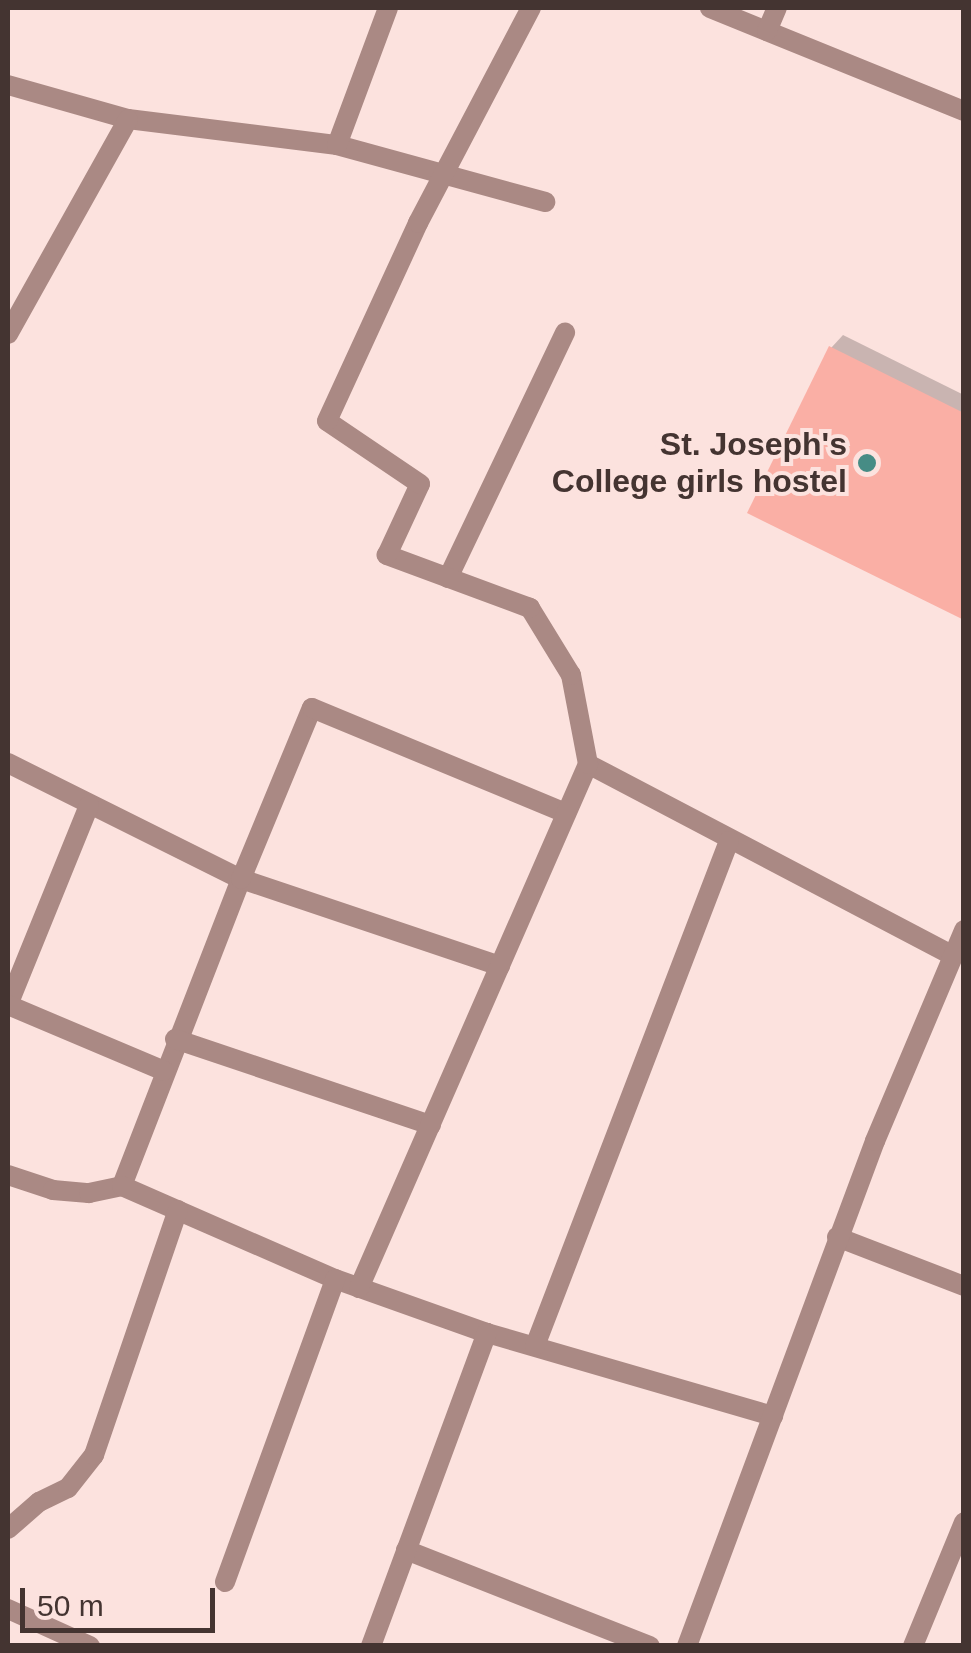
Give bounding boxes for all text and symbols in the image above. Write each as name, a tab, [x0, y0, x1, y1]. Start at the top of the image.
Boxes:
place label: St. Joseph's College girls hostel	[552, 426, 847, 501]
marker: St. Joseph's College girls hostel	[856, 452, 878, 474]
scale bar	[25, 1568, 220, 1630]
text: 50 m	[37, 1589, 104, 1622]

